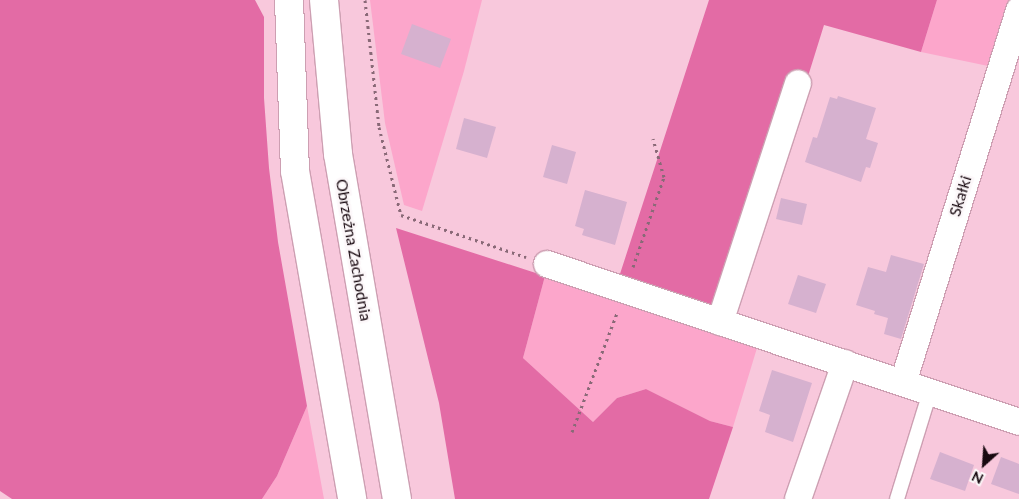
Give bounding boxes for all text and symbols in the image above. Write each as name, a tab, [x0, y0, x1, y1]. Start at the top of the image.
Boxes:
street label: Skałki	[945, 173, 975, 219]
street label: Obrzeżna Zachodnia	[332, 177, 376, 323]
north arrow	[959, 439, 1009, 489]
text: N	[969, 468, 986, 488]

